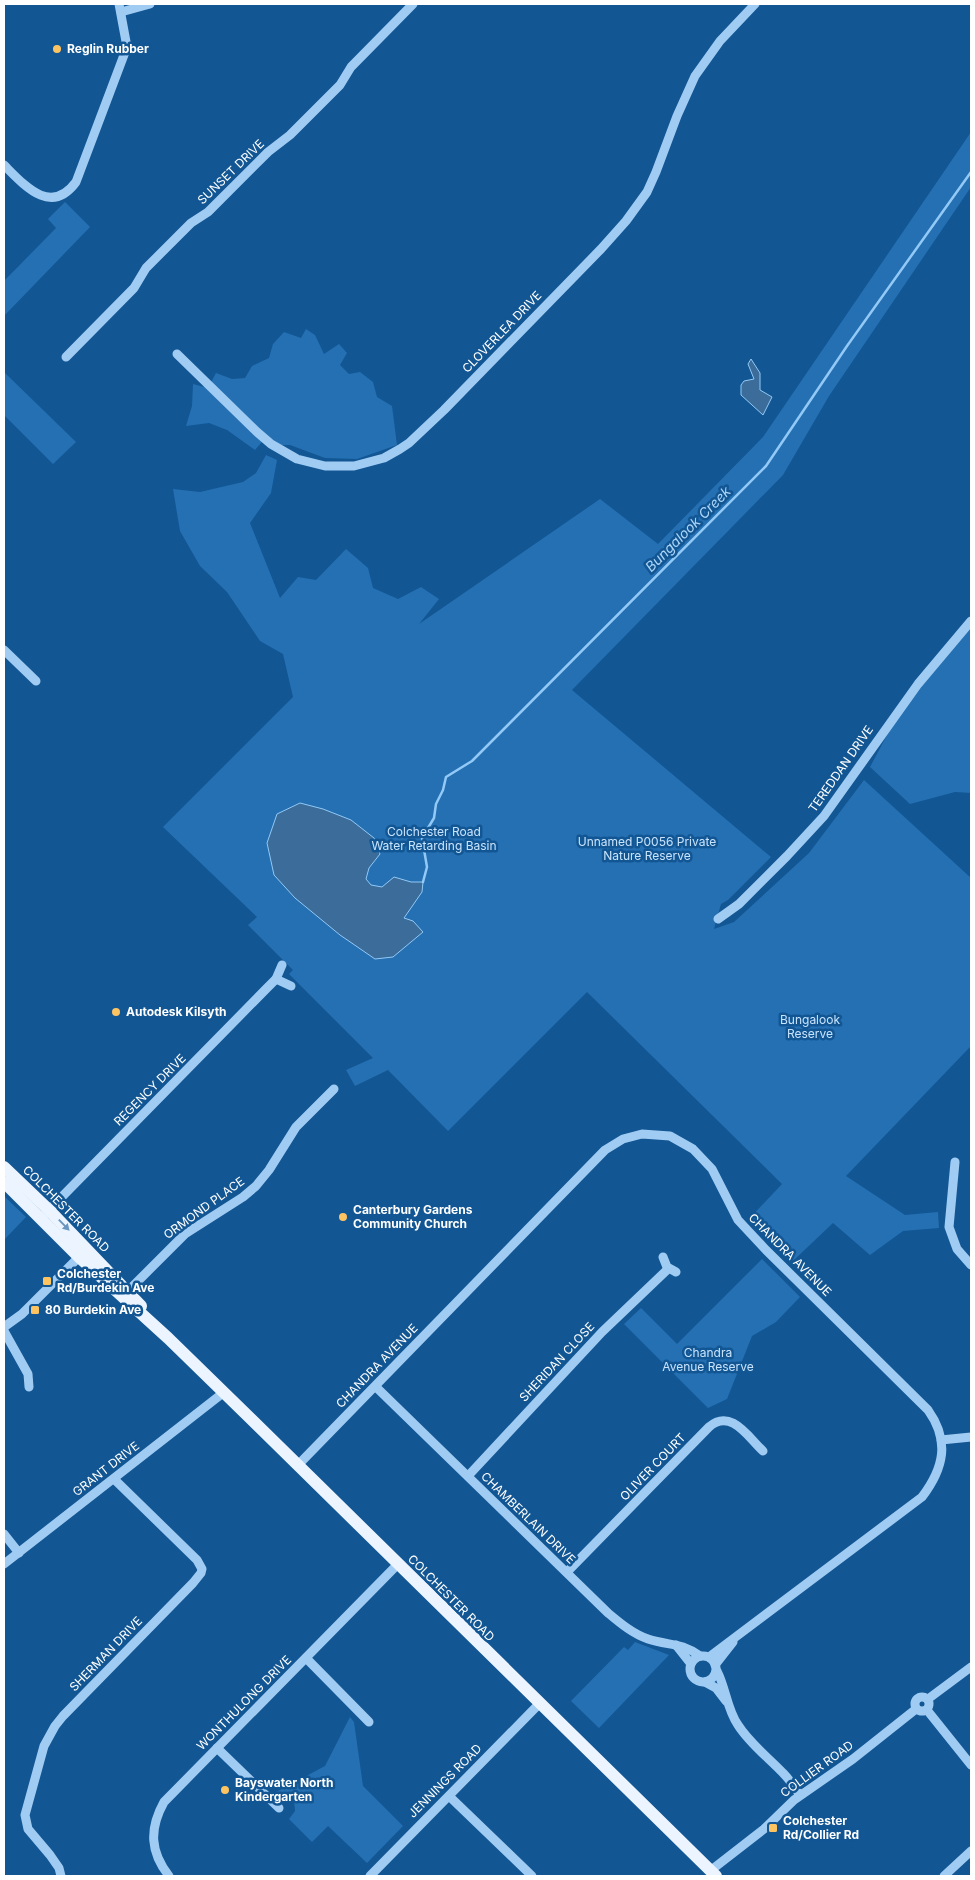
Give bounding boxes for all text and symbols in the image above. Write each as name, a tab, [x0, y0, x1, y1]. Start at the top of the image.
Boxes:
place label: Reglin Rubber	[67, 41, 149, 56]
marker: Reglin Rubber	[51, 43, 63, 55]
street label: SUNSET DRIVE	[194, 136, 267, 207]
street label: CLOVERLEA DRIVE	[459, 288, 545, 376]
water label: Bungalook Creek	[641, 482, 734, 575]
street label: TEREDDAN DRIVE	[805, 722, 876, 815]
park label: Colchester Road Water Retarding Basin	[371, 824, 497, 853]
park label: Unnamed P0056 Private Nature Reserve	[578, 834, 716, 863]
place label: Autodesk Kilsyth	[126, 1004, 227, 1019]
marker: Autodesk Kilsyth	[110, 1006, 122, 1018]
park label: Bungalook Reserve	[780, 1012, 840, 1041]
street label: REGENCY DRIVE	[111, 1051, 189, 1129]
street label: COLCHESTER ROAD	[20, 1162, 113, 1255]
street label: ORMOND PLACE	[160, 1173, 247, 1242]
place label: Canterbury Gardens Community Church	[353, 1202, 473, 1231]
street label: CHANDRA AVENUE	[746, 1210, 835, 1299]
marker: Canterbury Gardens Community Church	[337, 1211, 349, 1223]
one-way arrow	[58, 1219, 70, 1231]
place label: Colchester Rd/Burdekin Ave	[57, 1266, 154, 1295]
marker: Colchester Rd/Burdekin Ave	[41, 1275, 53, 1287]
place label: 80 Burdekin Ave	[45, 1302, 141, 1317]
marker: 80 Burdekin Ave	[29, 1304, 41, 1316]
street label: SHERIDAN CLOSE	[516, 1319, 597, 1404]
street label: CHANDRA AVENUE	[333, 1320, 421, 1411]
park label: Chandra Avenue Reserve	[662, 1345, 754, 1374]
street label: OLIVER COURT	[617, 1430, 689, 1504]
street label: GRANT DRIVE	[69, 1438, 142, 1499]
street label: CHAMBERLAIN DRIVE	[478, 1469, 579, 1567]
street label: COLCHESTER ROAD	[405, 1551, 498, 1644]
street label: SHERMAN DRIVE	[66, 1613, 145, 1694]
street label: WONTHULONG DRIVE	[193, 1652, 294, 1753]
street label: COLLIER ROAD	[777, 1737, 856, 1800]
street label: JENNINGS ROAD	[405, 1741, 485, 1821]
place label: Bayswater North Kindergarten	[235, 1775, 333, 1804]
marker: Bayswater North Kindergarten	[219, 1784, 231, 1796]
place label: Colchester Rd/Collier Rd	[783, 1813, 859, 1842]
marker: Colchester Rd/Collier Rd	[767, 1822, 779, 1834]

